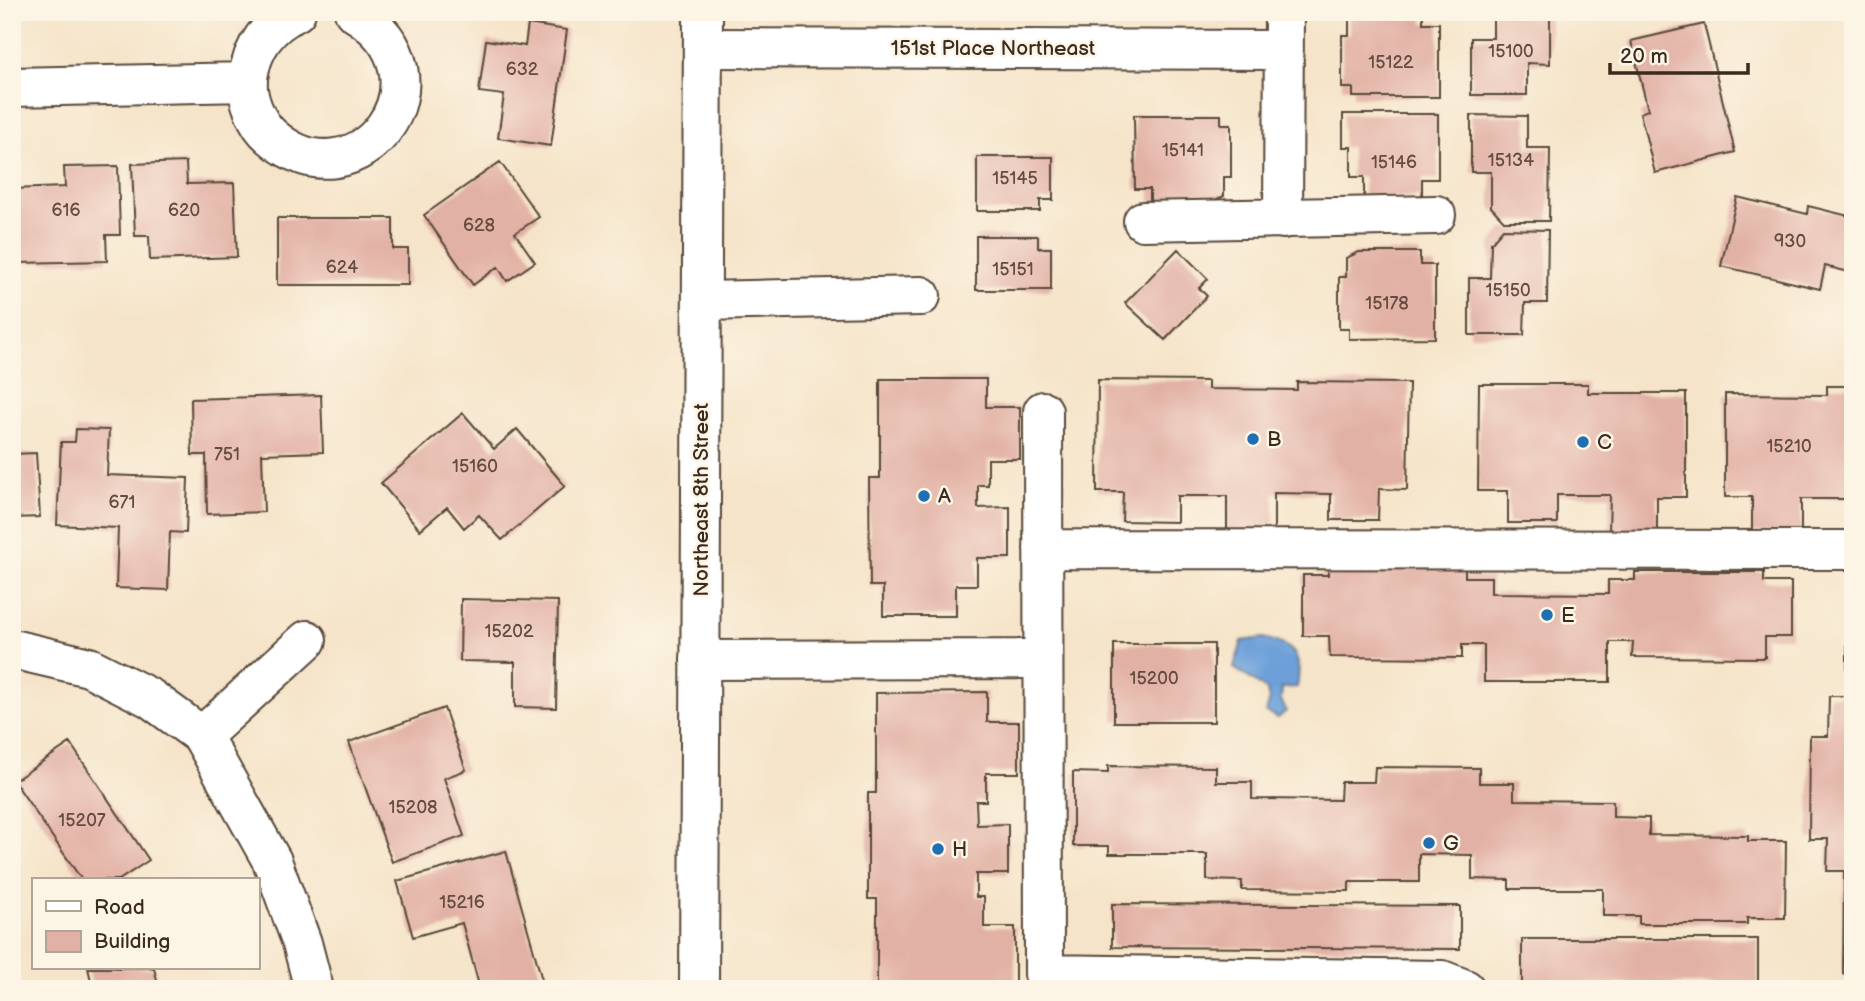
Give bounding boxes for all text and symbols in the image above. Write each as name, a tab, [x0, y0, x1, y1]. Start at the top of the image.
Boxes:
scale bar	[1610, 32, 1748, 76]
street label: 151st Place Northeast	[891, 36, 1096, 61]
house number: 15100	[1488, 41, 1534, 62]
text: 20 m	[1620, 44, 1668, 69]
house number: 15122	[1368, 52, 1414, 73]
house number: 632	[506, 59, 539, 80]
house number: 15141	[1162, 140, 1204, 161]
house number: 15134	[1488, 150, 1534, 171]
house number: 15146	[1371, 152, 1417, 173]
house number: 15145	[992, 168, 1038, 189]
house number: 616	[52, 200, 80, 221]
house number: 620	[168, 200, 200, 221]
house number: 628	[463, 215, 495, 236]
house number: 930	[1774, 231, 1806, 252]
house number: 624	[326, 257, 358, 278]
house number: 15151	[992, 259, 1034, 280]
house number: 15150	[1485, 280, 1531, 301]
house number: 15178	[1365, 293, 1409, 314]
street label: Northeast 8th Street	[689, 403, 714, 597]
place label: B	[1267, 427, 1281, 452]
place label: C	[1597, 430, 1612, 455]
marker: B	[1245, 431, 1261, 447]
marker: C	[1575, 434, 1591, 450]
house number: 15210	[1766, 436, 1812, 457]
house number: 751	[214, 444, 240, 465]
house number: 15160	[452, 456, 498, 477]
place label: A	[938, 484, 951, 509]
marker: A	[916, 488, 932, 504]
house number: 671	[109, 492, 135, 513]
place label: E	[1561, 603, 1575, 628]
marker: E	[1539, 607, 1555, 623]
house number: 15202	[484, 621, 534, 642]
house number: 15200	[1129, 668, 1179, 689]
house number: 15208	[389, 797, 437, 818]
house number: 15207	[58, 810, 106, 831]
place label: G	[1443, 831, 1459, 856]
marker: G	[1421, 835, 1437, 851]
place label: H	[952, 837, 967, 862]
marker: H	[930, 841, 946, 857]
legend	[32, 878, 259, 970]
house number: 15216	[439, 892, 485, 913]
text: Road	[94, 895, 145, 920]
text: Building	[94, 929, 170, 954]

